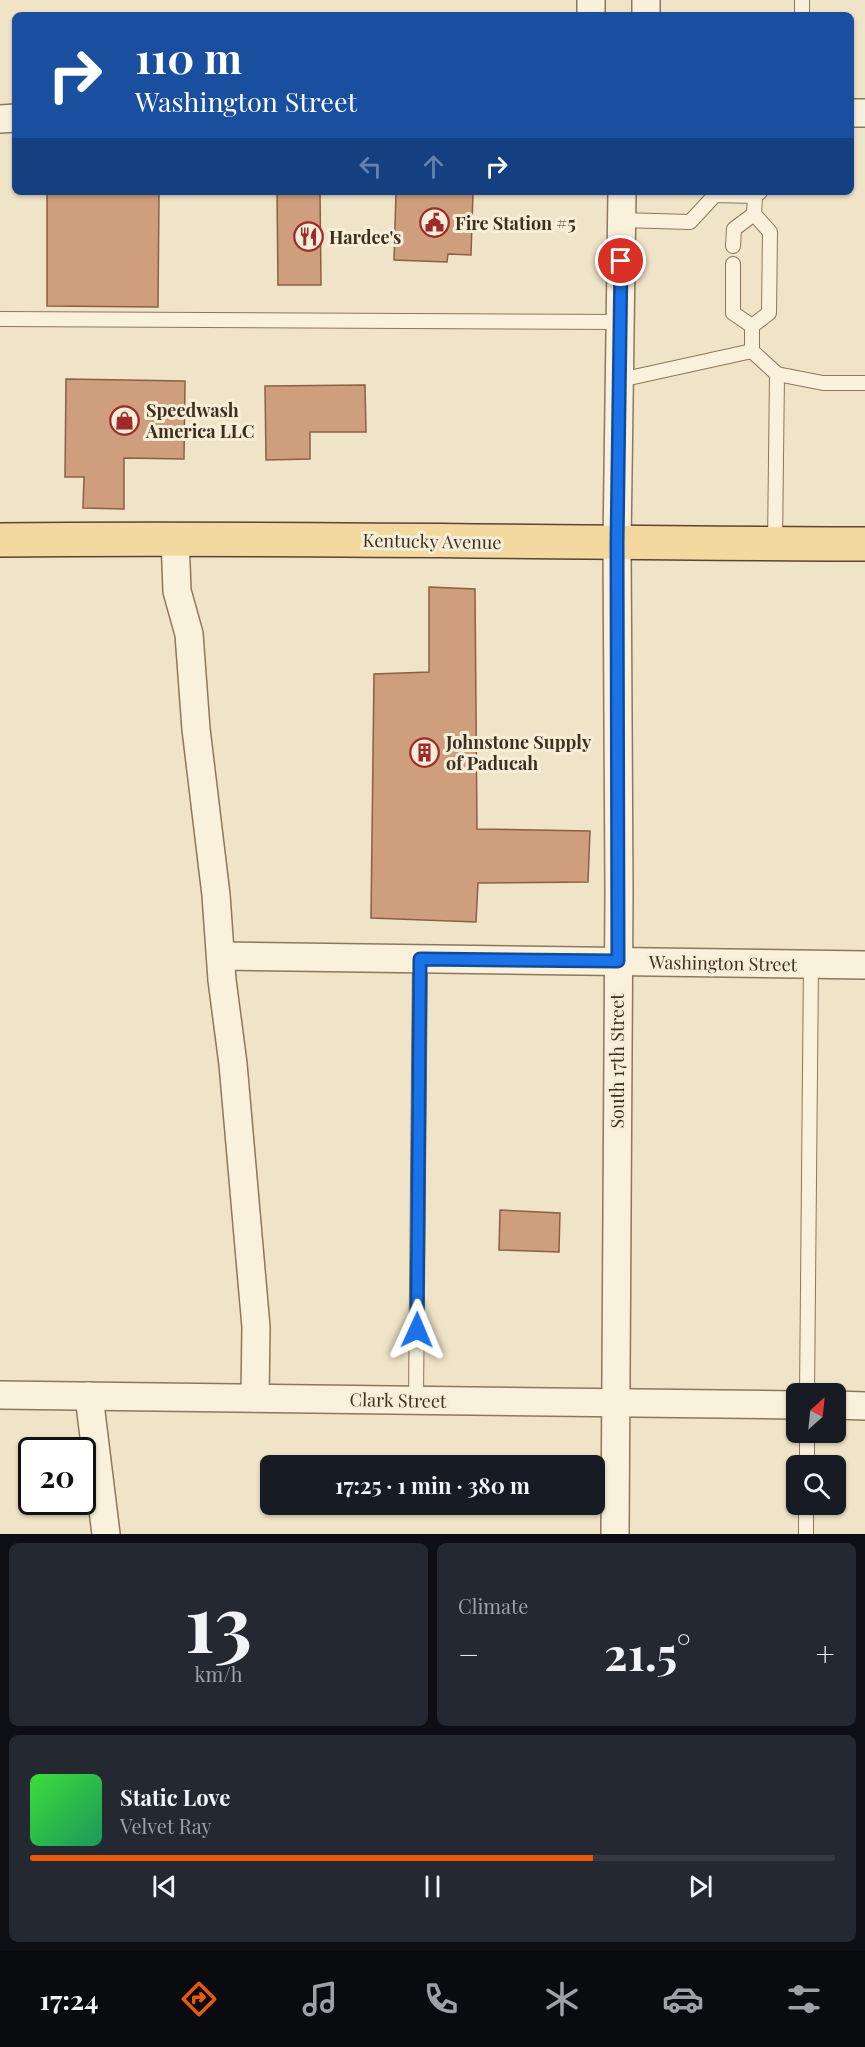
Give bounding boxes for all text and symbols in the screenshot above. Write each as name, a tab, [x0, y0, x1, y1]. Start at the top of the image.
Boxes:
text: 110 m	[135, 29, 242, 85]
icon: right	[36, 36, 114, 114]
text: Washington Street	[135, 83, 357, 119]
icon: left	[354, 150, 387, 183]
icon: ahead	[417, 150, 450, 183]
icon: right	[480, 150, 513, 183]
public building icon: Fire Station #5	[418, 207, 450, 239]
place label: Fire Station #5	[455, 211, 576, 235]
restaurant icon: Hardee's	[292, 221, 324, 253]
place label: Hardee's	[329, 225, 401, 249]
pin	[595, 235, 646, 286]
icon: arrive	[604, 244, 637, 277]
place label: Speedwash America LLC	[145, 398, 254, 443]
shop icon: Speedwash America LLC	[109, 404, 141, 436]
street label: Kentucky Avenue	[362, 528, 502, 554]
place label: Johnstone Supply of Paducah	[445, 730, 592, 775]
building icon: Johnstone Supply of Paducah	[409, 736, 441, 768]
street label: Washington Street	[648, 950, 798, 976]
street label: South 17th Street	[605, 993, 629, 1129]
position arrow	[385, 1298, 449, 1362]
north arrow	[786, 1383, 846, 1443]
map controls	[786, 1383, 846, 1515]
street label: Clark Street	[349, 1387, 447, 1413]
speed limit sign: 20	[18, 1437, 96, 1515]
button: search	[786, 1455, 846, 1515]
text: 17:25 · 1 min · 380 m	[335, 1470, 530, 1500]
text: 13	[185, 1569, 252, 1673]
text: Climate	[458, 1592, 528, 1619]
text: 21.5°	[604, 1622, 691, 1682]
text: −	[458, 1631, 479, 1675]
text: +	[816, 1631, 835, 1675]
text: km/h	[195, 1660, 242, 1687]
text: Static Love	[120, 1782, 230, 1812]
text: Velvet Ray	[120, 1812, 212, 1839]
icon: previous	[148, 1870, 181, 1903]
icon: pause	[416, 1870, 449, 1903]
icon: next	[684, 1870, 717, 1903]
icon: directions	[178, 1978, 220, 2020]
icon: music	[299, 1978, 341, 2020]
icon: phone	[420, 1978, 462, 2020]
icon: climate	[541, 1978, 583, 2020]
icon: car	[662, 1978, 704, 2020]
icon: filters	[783, 1978, 825, 2020]
text: 17:24	[40, 1981, 98, 2017]

